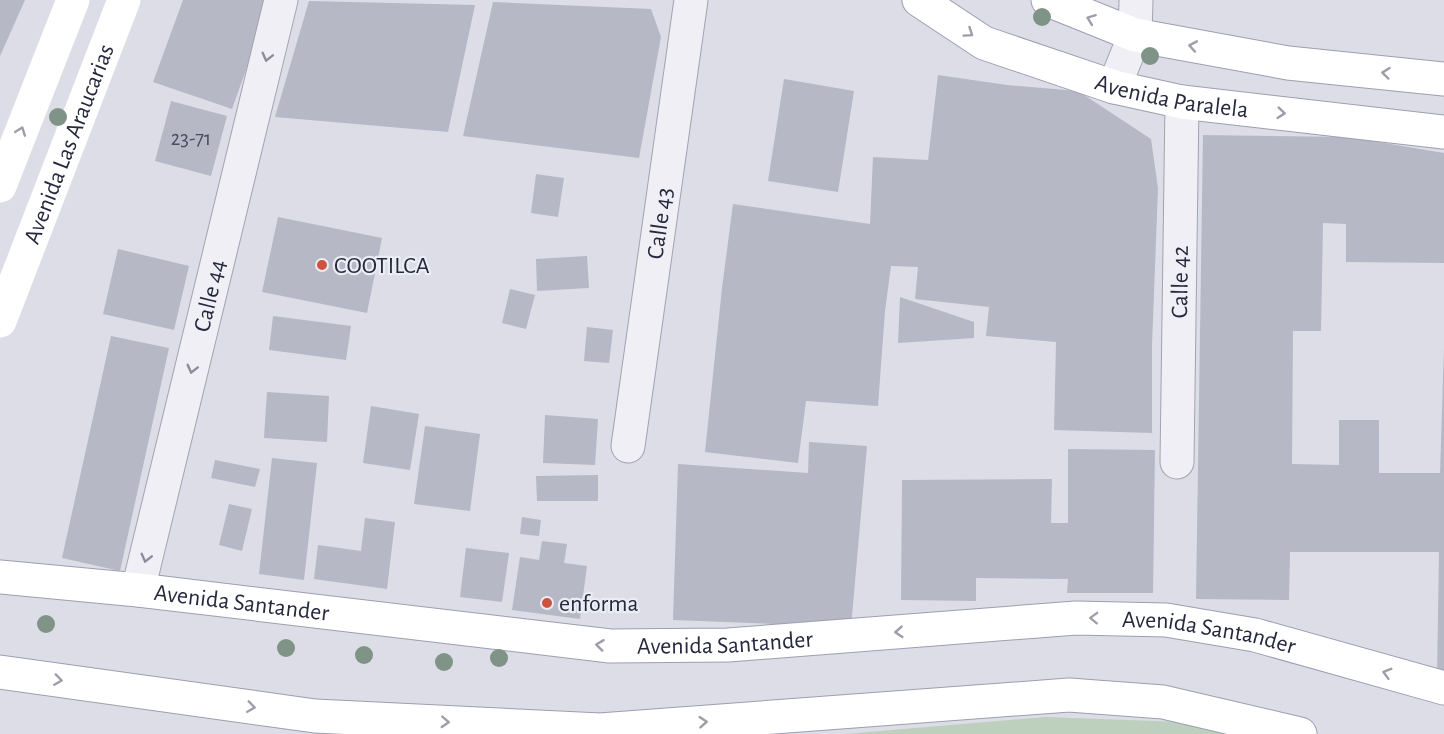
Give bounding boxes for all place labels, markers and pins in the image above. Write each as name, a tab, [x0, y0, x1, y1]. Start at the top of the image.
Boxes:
place label: COOTILCA	[334, 254, 430, 278]
marker: COOTILCA	[315, 258, 329, 272]
place label: enforma	[559, 592, 639, 616]
marker: enforma	[540, 596, 554, 610]

